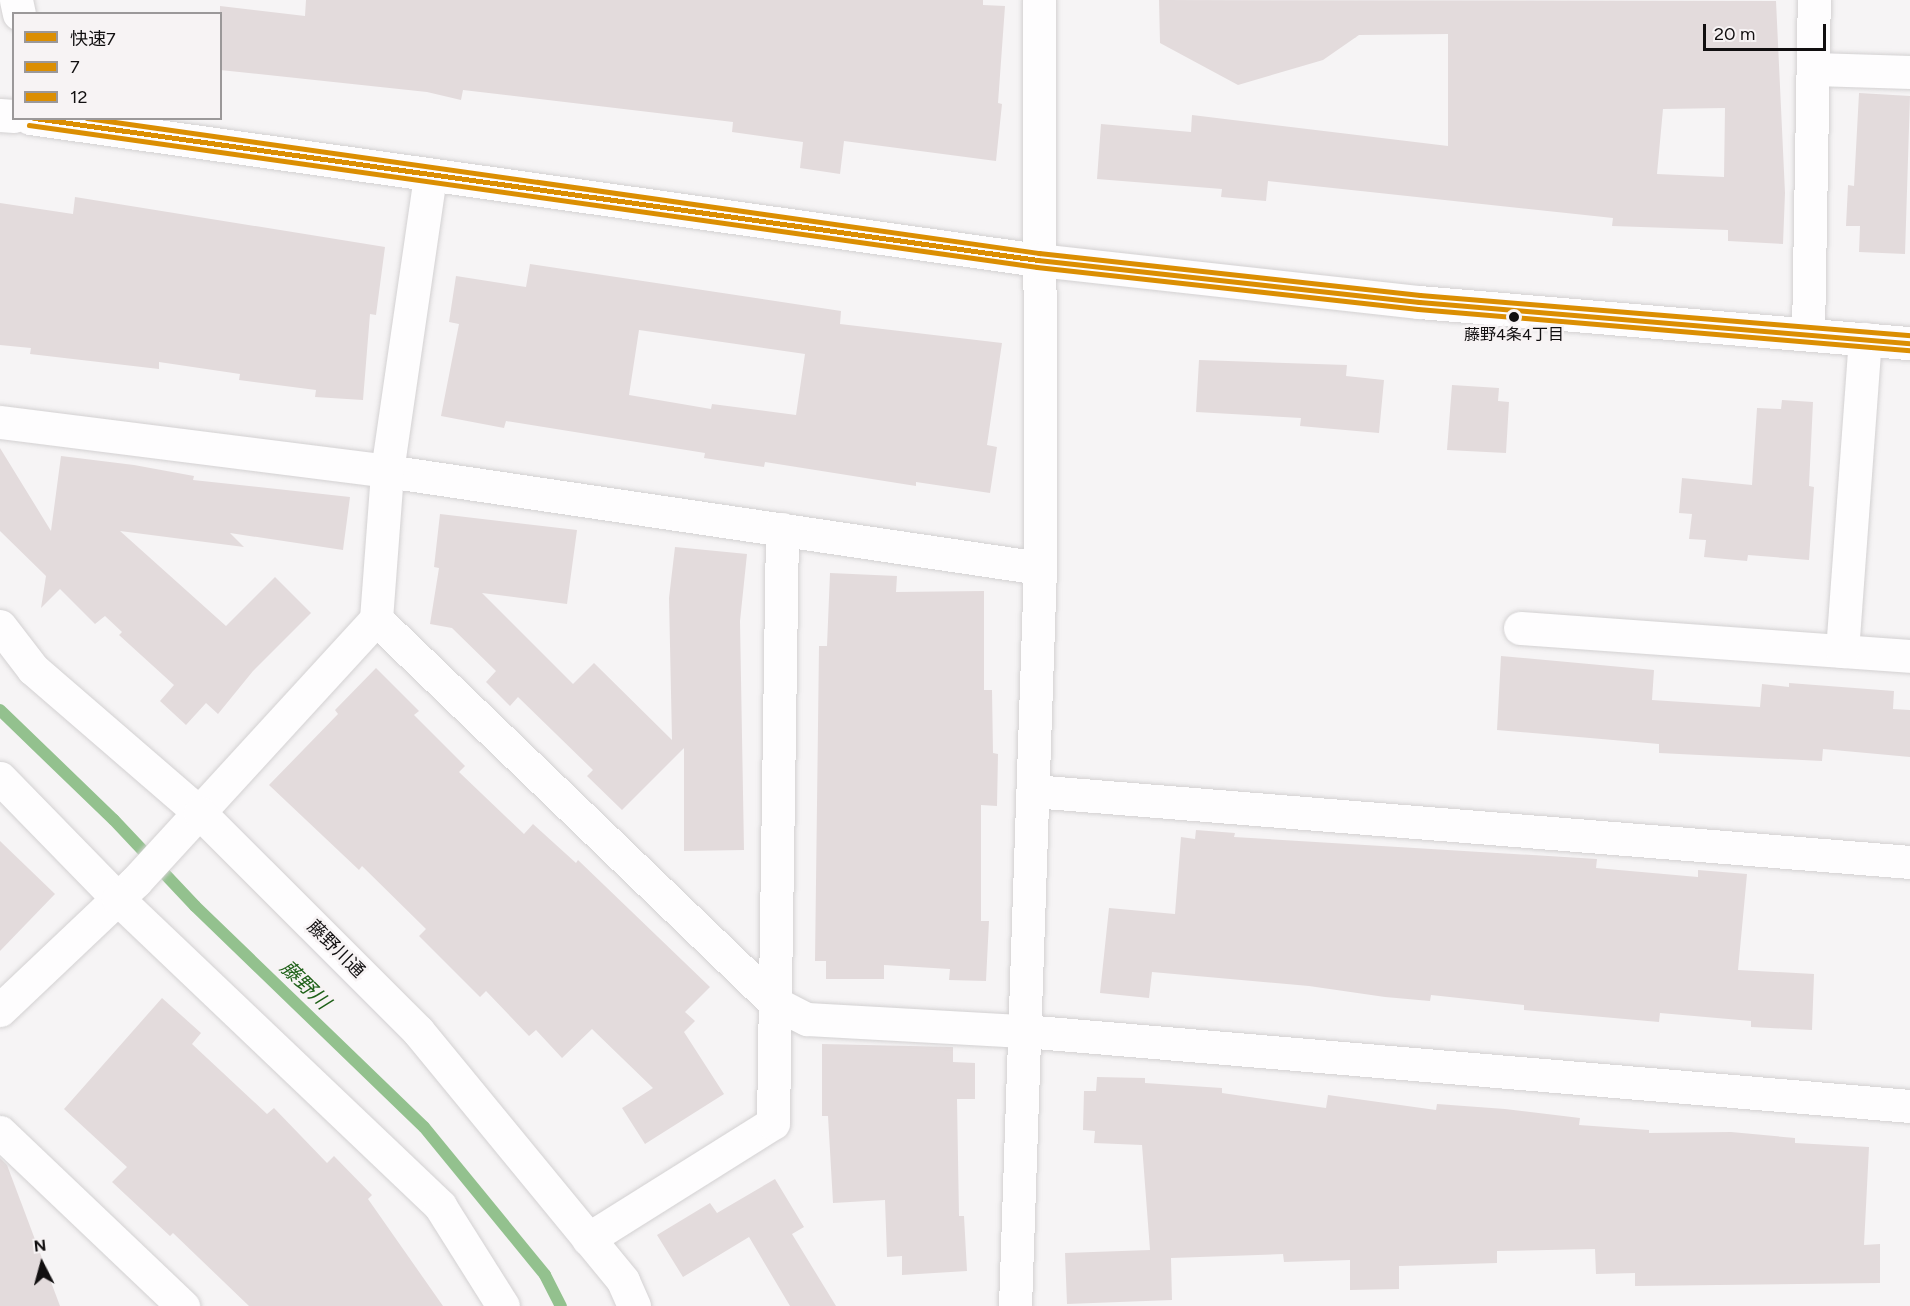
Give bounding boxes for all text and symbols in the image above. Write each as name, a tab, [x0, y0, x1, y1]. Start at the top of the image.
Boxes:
legend	[12, 12, 222, 120]
scale bar	[1706, 12, 1829, 50]
text: 20 m	[1714, 23, 1755, 45]
text: 快速7	[70, 28, 116, 50]
text: 7	[70, 56, 80, 78]
text: 12	[70, 86, 88, 108]
marker: 藤野4条4丁目	[1508, 311, 1520, 323]
place label: 藤野4条4丁目	[1464, 325, 1564, 345]
street label: 藤野川通	[303, 916, 369, 982]
water label: 藤野川	[275, 956, 335, 1014]
north arrow	[12, 1234, 72, 1294]
text: N	[33, 1236, 47, 1256]

